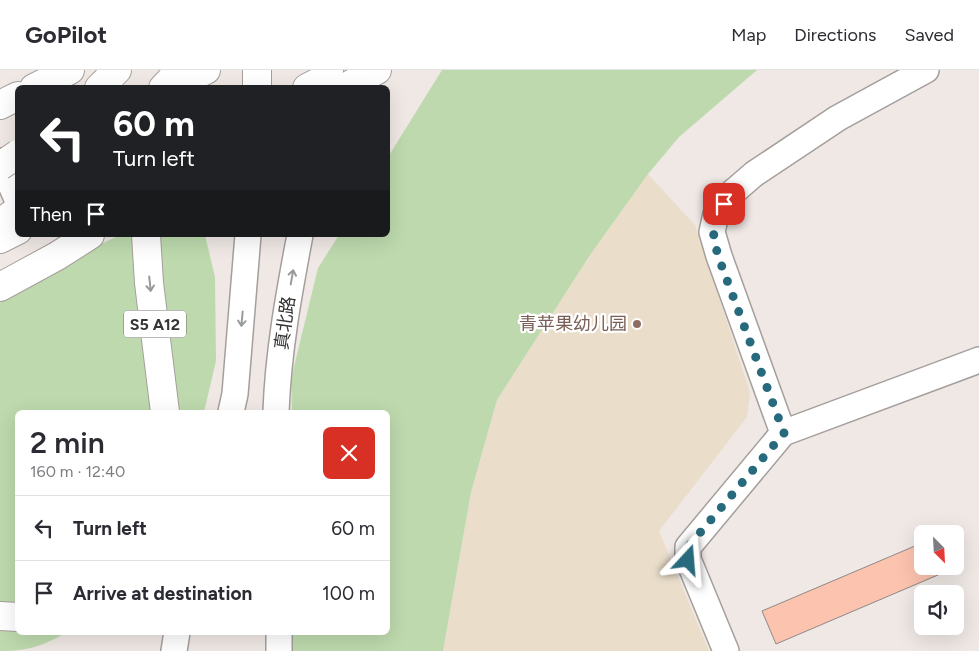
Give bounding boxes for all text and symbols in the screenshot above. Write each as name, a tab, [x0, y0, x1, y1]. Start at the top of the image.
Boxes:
text: GoPilot	[25, 20, 107, 49]
text: Map	[731, 24, 766, 46]
text: Directions	[794, 24, 876, 46]
text: Saved	[904, 24, 954, 46]
text: 60 m	[113, 103, 195, 145]
icon: left	[30, 105, 95, 170]
text: Turn left	[113, 145, 195, 172]
pin	[703, 183, 745, 225]
icon: arrive	[710, 190, 738, 218]
icon: arrive	[82, 200, 110, 228]
text: Then	[30, 203, 72, 226]
one-way arrow	[288, 270, 297, 286]
one-way arrow	[145, 275, 155, 291]
street label: 真北路	[270, 295, 300, 351]
road number: S5 A12	[124, 310, 186, 338]
one-way arrow	[237, 310, 247, 326]
place label: 青苹果幼儿园	[519, 313, 627, 335]
marker: 青苹果幼儿园	[631, 318, 643, 330]
text: 2 min	[30, 424, 105, 461]
button: close	[323, 427, 375, 479]
text: 160 m · 12:40	[30, 462, 125, 481]
icon: left	[30, 514, 58, 542]
text: Turn left	[73, 517, 147, 540]
text: 60 m	[331, 517, 375, 540]
north arrow	[914, 525, 964, 575]
map controls	[914, 525, 964, 635]
position arrow	[661, 533, 713, 585]
icon: arrive	[30, 579, 58, 607]
text: Arrive at destination	[73, 582, 252, 605]
text: 100 m	[322, 582, 375, 605]
button: sound	[914, 585, 964, 635]

